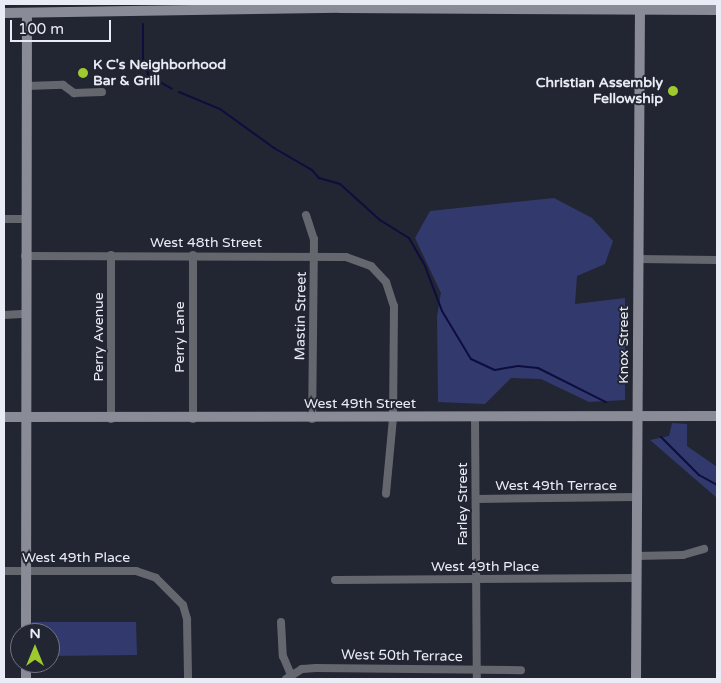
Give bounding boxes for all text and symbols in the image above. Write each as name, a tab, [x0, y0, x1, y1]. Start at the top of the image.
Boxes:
scale bar	[12, 10, 114, 42]
text: 100 m	[18, 20, 64, 38]
place label: K C's Neighborhood Bar & Grill	[93, 57, 226, 90]
marker: K C's Neighborhood Bar & Grill	[77, 67, 89, 79]
place label: Christian Assembly Fellowship	[536, 75, 663, 108]
marker: Christian Assembly Fellowship	[667, 85, 679, 97]
street label: West 48th Street	[150, 235, 262, 251]
street label: Mastin Street	[292, 271, 310, 361]
street label: Perry Avenue	[91, 292, 107, 382]
street label: Perry Lane	[172, 301, 188, 373]
street label: Knox Street	[616, 306, 632, 384]
street label: West 49th Street	[304, 396, 416, 412]
street label: Farley Street	[455, 462, 471, 546]
street label: West 49th Terrace	[495, 478, 617, 494]
street label: West 49th Place	[22, 550, 130, 566]
street label: West 49th Place	[431, 559, 539, 575]
north arrow	[10, 623, 60, 673]
text: N	[29, 625, 41, 642]
street label: West 50th Terrace	[341, 647, 463, 665]

